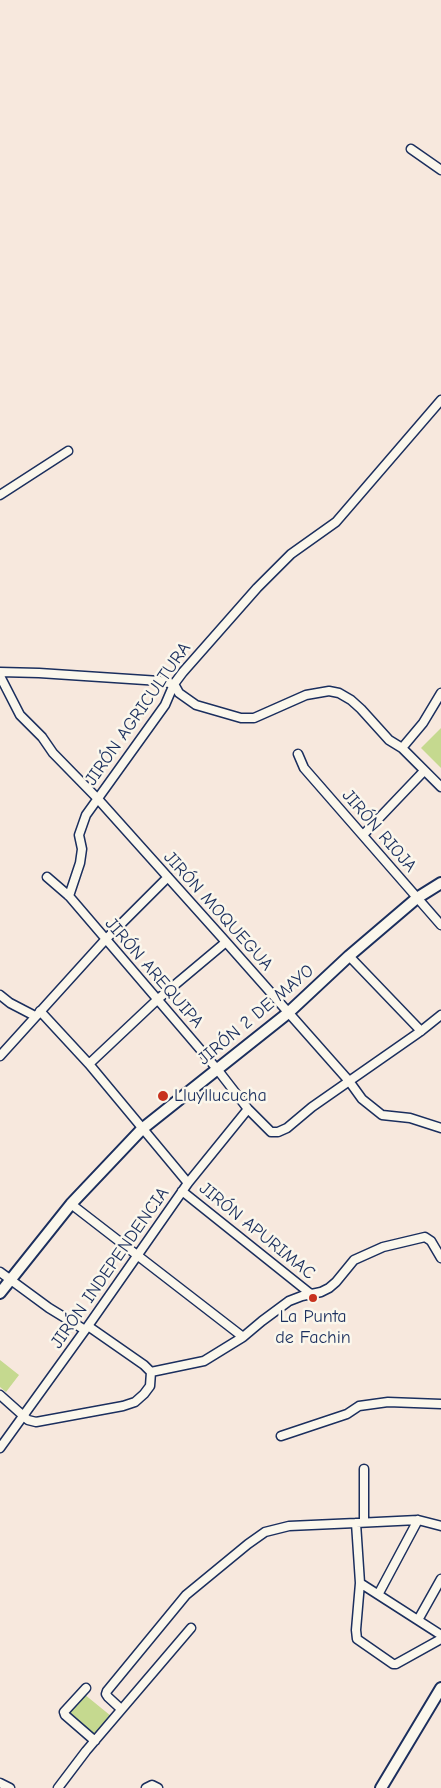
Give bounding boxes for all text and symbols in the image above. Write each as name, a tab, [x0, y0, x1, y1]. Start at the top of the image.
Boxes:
street label: JIRÓN AGRICULTURA	[80, 638, 196, 790]
street label: JIRÓN RIOJA	[337, 785, 421, 877]
street label: JIRÓN MOQUEGUA	[159, 847, 277, 975]
street label: JIRÓN AREQUIPA	[100, 913, 208, 1033]
street label: JIRÓN 2 DE MAYO	[194, 960, 318, 1070]
place label: Lluyllucucha	[174, 1085, 267, 1107]
marker: Lluyllucucha	[156, 1089, 170, 1103]
street label: JIRÓN APURIMAC	[195, 1178, 319, 1284]
street label: JIRÓN INDEPENDENCIA	[46, 1183, 174, 1353]
marker: La Punta de Fachin	[307, 1292, 319, 1304]
place label: La Punta de Fachin	[275, 1306, 351, 1348]

